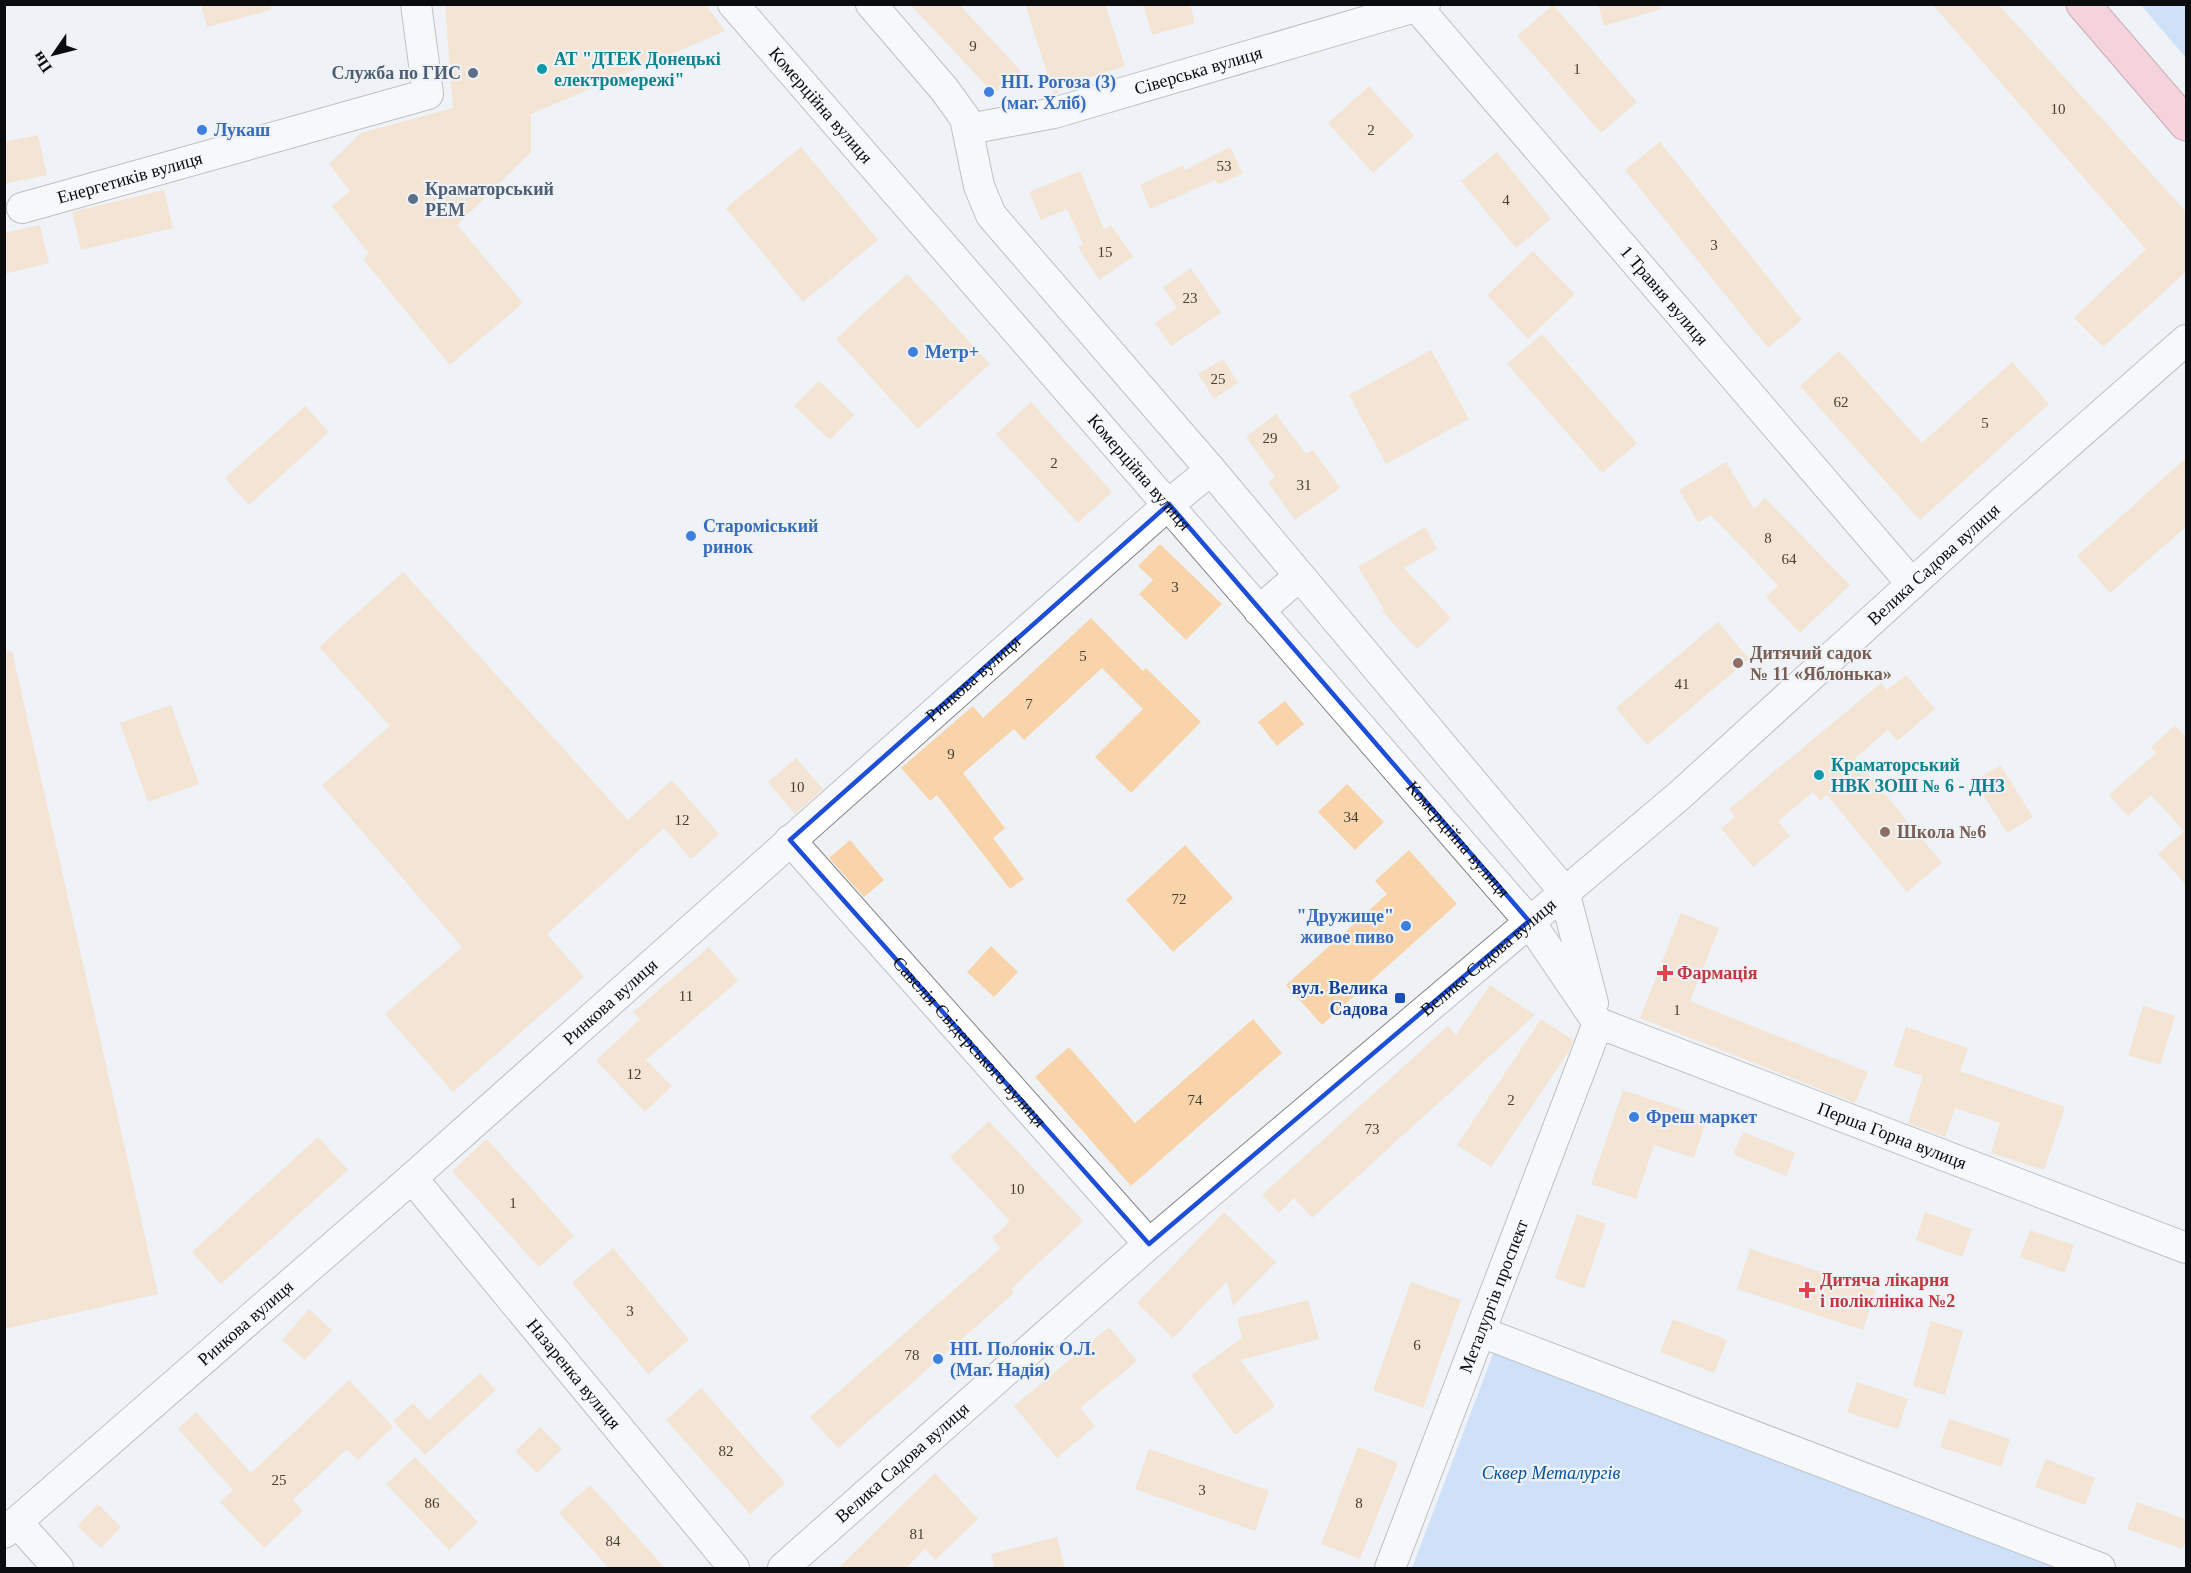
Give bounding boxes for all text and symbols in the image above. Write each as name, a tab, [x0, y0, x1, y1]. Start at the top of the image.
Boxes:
north arrow	[24, 24, 84, 84]
house number: 9	[969, 38, 977, 54]
street label: Сіверська вулиця	[1132, 42, 1265, 99]
street label: Комерційна вулиця	[765, 43, 877, 167]
text: Пн	[29, 49, 55, 76]
place label: АТ "ДТЕК Донецькі електромережі"	[554, 49, 721, 90]
house number: 1	[1573, 61, 1581, 77]
marker: АТ "ДТЕК Донецькі електромережі"	[535, 62, 549, 76]
place label: Служба по ГИС	[332, 63, 461, 83]
marker: Служба по ГИС	[466, 66, 480, 80]
place label: НП. Рогоза (3) (маг. Хліб)	[1001, 72, 1116, 114]
marker: НП. Рогоза (3) (маг. Хліб)	[982, 85, 996, 99]
house number: 10	[2051, 101, 2066, 117]
place label: Лукаш	[214, 120, 270, 140]
house number: 2	[1367, 122, 1375, 138]
marker: Лукаш	[195, 123, 209, 137]
street label: Енергетиків вулиця	[55, 148, 205, 208]
house number: 53	[1217, 158, 1232, 174]
place label: Краматорський РЕМ	[425, 179, 554, 220]
marker: Краматорський РЕМ	[406, 192, 420, 206]
house number: 4	[1502, 192, 1510, 208]
house number: 3	[1710, 237, 1718, 253]
street label: 1 Травня вулиця	[1616, 242, 1713, 349]
house number: 15	[1098, 244, 1113, 260]
house number: 23	[1183, 290, 1198, 306]
place label: Метр+	[925, 342, 979, 362]
marker: Метр+	[906, 345, 920, 359]
house number: 25	[1211, 371, 1226, 387]
house number: 62	[1834, 394, 1849, 410]
street label: Комерційна вулиця	[1084, 410, 1195, 534]
house number: 5	[1981, 415, 1989, 431]
house number: 29	[1263, 430, 1278, 446]
house number: 2	[1050, 455, 1058, 471]
house number: 31	[1297, 477, 1312, 493]
street label: Велика Садова вулиця	[1863, 499, 2004, 629]
place label: Староміський ринок	[703, 516, 818, 557]
marker: Староміський ринок	[684, 529, 698, 543]
house number: 8	[1764, 530, 1772, 546]
house number: 64	[1782, 551, 1797, 567]
house number: 3	[1171, 579, 1179, 595]
street label: Ринкова вулиця	[922, 631, 1024, 726]
place label: Дитячий садок № 11 «Яблонька»	[1750, 643, 1892, 684]
house number: 5	[1079, 648, 1087, 664]
marker: Дитячий садок № 11 «Яблонька»	[1731, 656, 1745, 670]
house number: 41	[1675, 676, 1690, 692]
house number: 7	[1025, 696, 1033, 712]
house number: 9	[947, 746, 955, 762]
place label: Краматорський НВК ЗОШ № 6 - ДНЗ	[1831, 755, 2005, 796]
marker: Краматорський НВК ЗОШ № 6 - ДНЗ	[1812, 768, 1826, 782]
street label: Комерційна вулиця	[1402, 777, 1514, 901]
house number: 10	[790, 779, 805, 795]
house number: 34	[1344, 809, 1359, 825]
house number: 12	[675, 812, 690, 828]
place label: Школа №6	[1897, 822, 1986, 842]
marker: Школа №6	[1878, 825, 1892, 839]
house number: 72	[1172, 891, 1187, 907]
street label: Велика Садова вулиця	[1416, 894, 1560, 1020]
place label: "Дружище" живое пиво	[1296, 906, 1394, 947]
marker: "Дружище" живое пиво	[1399, 919, 1413, 933]
street label: Савелія Свідерського вулиця	[888, 953, 1050, 1131]
street label: Ринкова вулиця	[559, 954, 661, 1049]
place label: Фармація	[1677, 963, 1758, 983]
marker: Фармація	[1658, 966, 1672, 980]
place label: вул. Велика Садова	[1292, 978, 1388, 1019]
house number: 11	[679, 988, 693, 1004]
marker: вул. Велика Садова	[1393, 991, 1407, 1005]
house number: 1	[1673, 1002, 1681, 1018]
house number: 12	[627, 1066, 642, 1082]
house number: 74	[1188, 1092, 1203, 1108]
house number: 2	[1507, 1092, 1515, 1108]
street label: Перша Горна вулиця	[1815, 1098, 1970, 1173]
place label: Фреш маркет	[1646, 1107, 1757, 1127]
marker: Фреш маркет	[1627, 1110, 1641, 1124]
house number: 73	[1365, 1121, 1380, 1137]
house number: 10	[1010, 1181, 1025, 1197]
house number: 1	[509, 1195, 517, 1211]
street label: Металургів проспект	[1455, 1217, 1532, 1376]
place label: Дитяча лікарня і поліклініка №2	[1820, 1270, 1955, 1311]
street label: Ринкова вулиця	[194, 1276, 297, 1370]
marker: Дитяча лікарня і поліклініка №2	[1798, 1281, 1816, 1299]
house number: 3	[626, 1303, 634, 1319]
street label: Назаренка вулиця	[523, 1315, 625, 1433]
house number: 6	[1413, 1337, 1421, 1353]
place label: НП. Полонік О.Л. (Маг. Надія)	[950, 1339, 1096, 1381]
house number: 78	[905, 1347, 920, 1363]
marker: НП. Полонік О.Л. (Маг. Надія)	[931, 1352, 945, 1366]
street label: Велика Садова вулиця	[831, 1398, 973, 1527]
house number: 82	[719, 1443, 734, 1459]
park label: Сквер Металургів	[1482, 1463, 1621, 1483]
house number: 25	[272, 1472, 287, 1488]
house number: 3	[1198, 1482, 1206, 1498]
house number: 86	[425, 1495, 440, 1511]
house number: 8	[1355, 1495, 1363, 1511]
house number: 81	[910, 1526, 925, 1542]
house number: 84	[606, 1533, 621, 1549]

